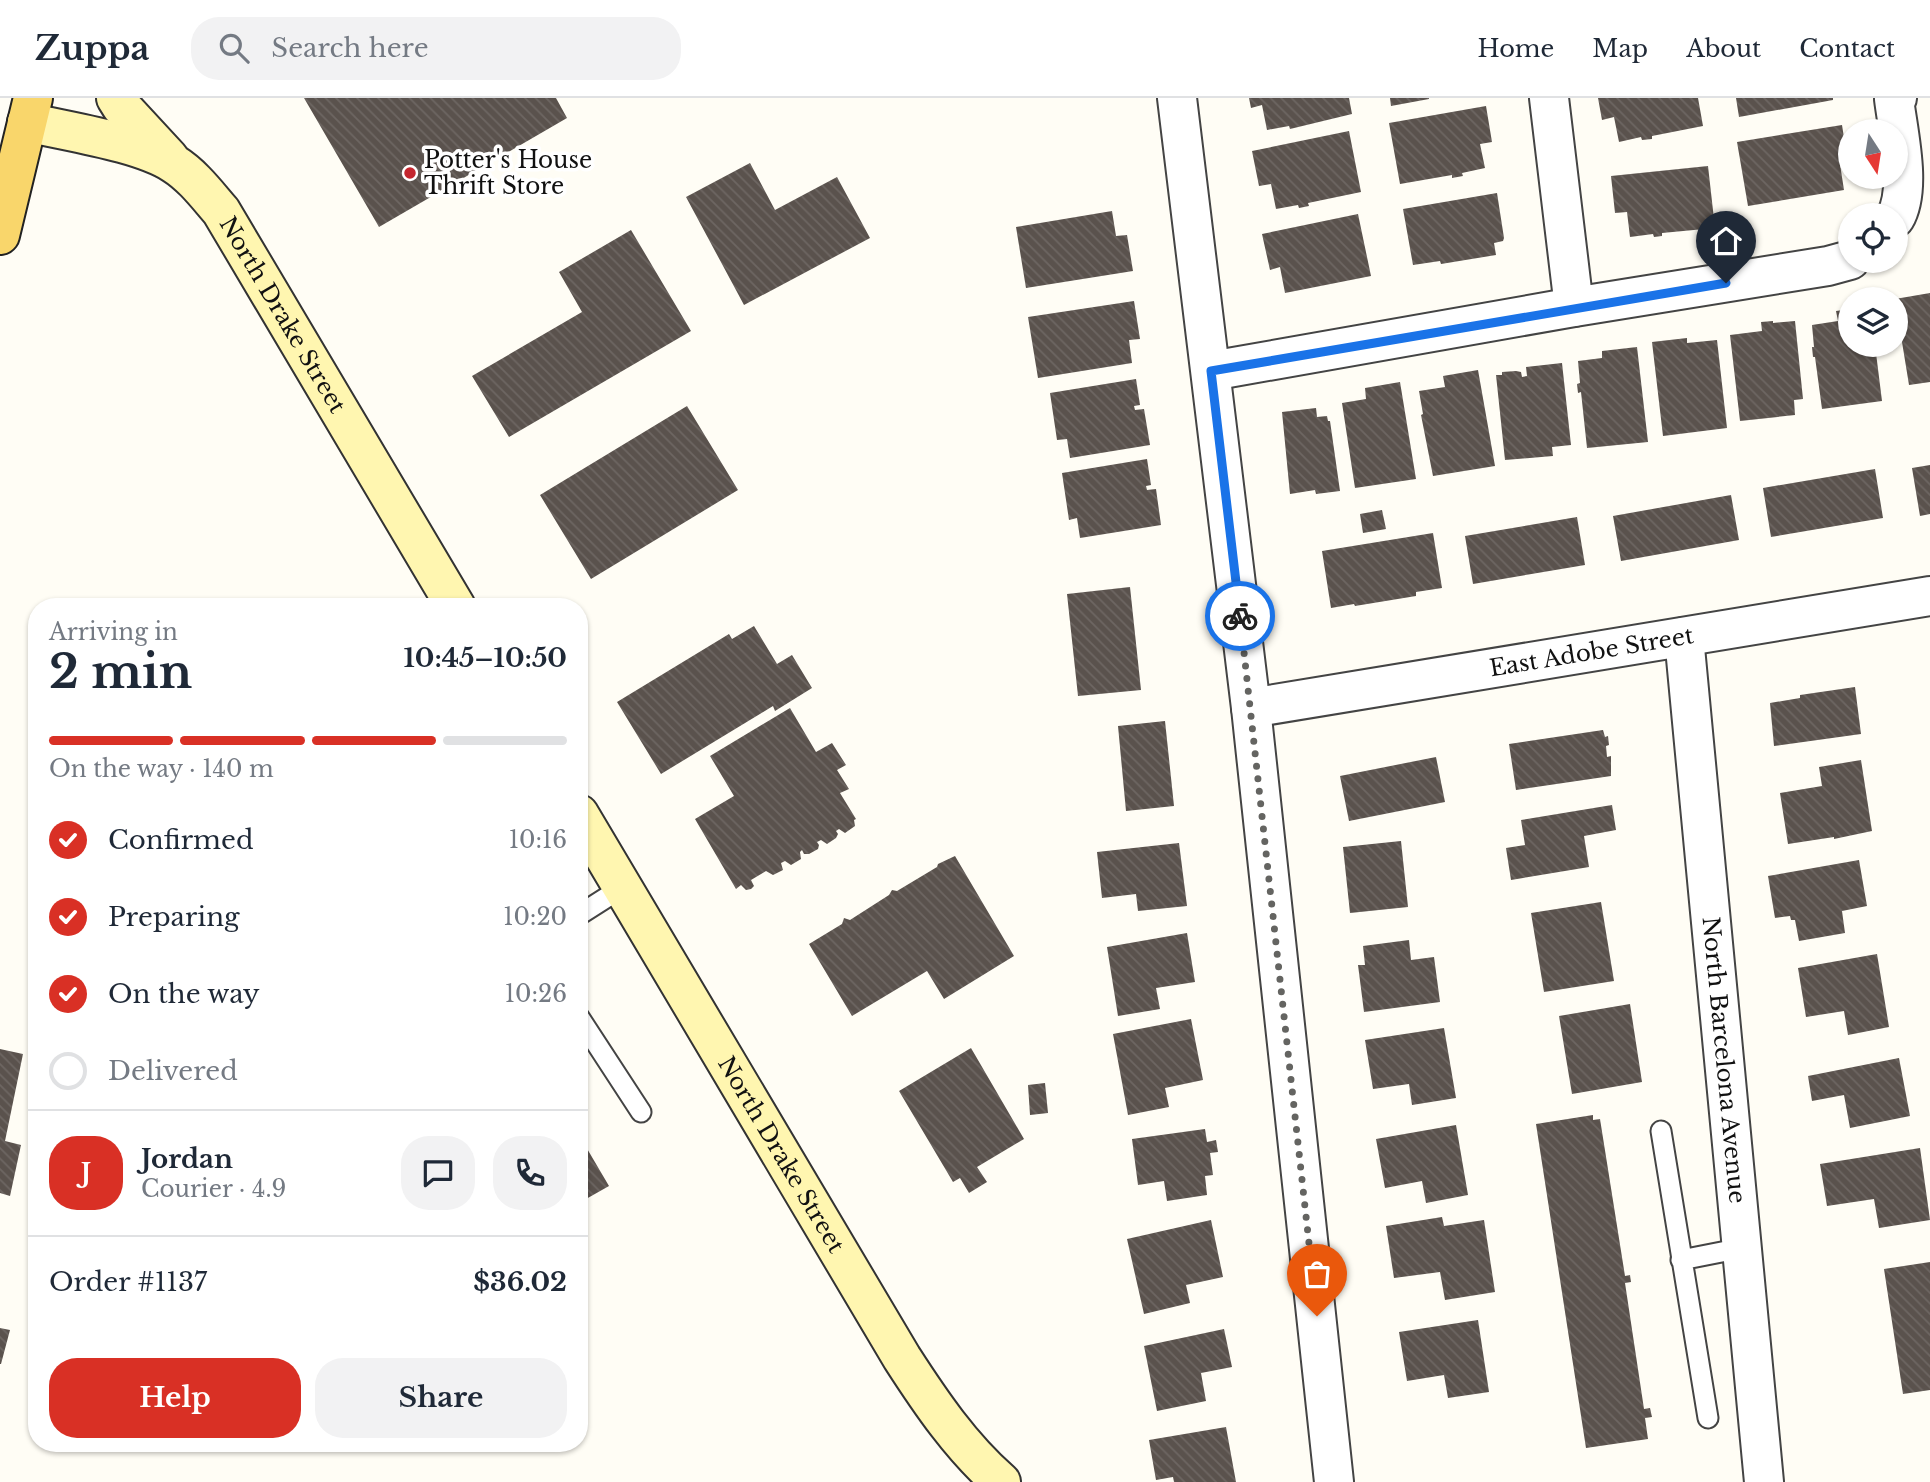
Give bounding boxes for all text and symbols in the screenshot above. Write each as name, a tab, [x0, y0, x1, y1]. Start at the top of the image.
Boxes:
search box	[191, 17, 681, 80]
text: Zuppa	[35, 28, 149, 69]
icon: search	[215, 29, 253, 67]
text: Search here	[271, 32, 429, 64]
text: Home	[1478, 34, 1554, 63]
text: Map	[1592, 34, 1648, 63]
text: About	[1686, 34, 1761, 63]
text: Contact	[1799, 34, 1895, 63]
north arrow	[1838, 119, 1908, 189]
map controls	[1838, 119, 1908, 357]
place label: Potter's House Thrift Store	[424, 146, 592, 200]
marker: Potter's House Thrift Store	[402, 165, 418, 181]
button: locate	[1838, 203, 1908, 273]
pin	[1696, 211, 1756, 283]
street label: North Drake Street	[214, 212, 352, 418]
icon: home	[1707, 222, 1745, 260]
button: layers	[1838, 287, 1908, 357]
courier	[1205, 581, 1275, 651]
icon: bike	[1221, 597, 1259, 635]
text: Arriving in	[49, 618, 178, 646]
street label: East Adobe Street	[1487, 621, 1696, 682]
text: 10:45–10:50	[403, 642, 567, 674]
text: 2 min	[49, 643, 192, 700]
text: On the way · 140 m	[49, 755, 274, 783]
icon: check	[49, 821, 87, 859]
text: Confirmed	[108, 824, 253, 856]
text: 10:16	[509, 826, 567, 854]
icon: check	[49, 898, 87, 936]
text: Preparing	[108, 901, 240, 933]
text: 10:20	[503, 903, 567, 931]
street label: North Barcelona Avenue	[1697, 915, 1752, 1205]
icon: check	[49, 975, 87, 1013]
text: On the way	[108, 978, 260, 1010]
text: 10:26	[505, 980, 567, 1008]
street label: North Drake Street	[712, 1051, 850, 1258]
text: Delivered	[108, 1055, 238, 1087]
button: chat	[401, 1136, 475, 1210]
button: phone	[493, 1136, 567, 1210]
text: Jordan	[141, 1143, 233, 1175]
text: J	[81, 1157, 91, 1189]
text: Courier · 4.9	[141, 1175, 286, 1203]
pin	[1287, 1244, 1347, 1316]
icon: bag	[1298, 1255, 1336, 1293]
text: Order #1137	[49, 1266, 207, 1298]
text: $36.02	[473, 1266, 567, 1298]
button: Help	[49, 1358, 301, 1438]
button: Share	[315, 1358, 567, 1438]

